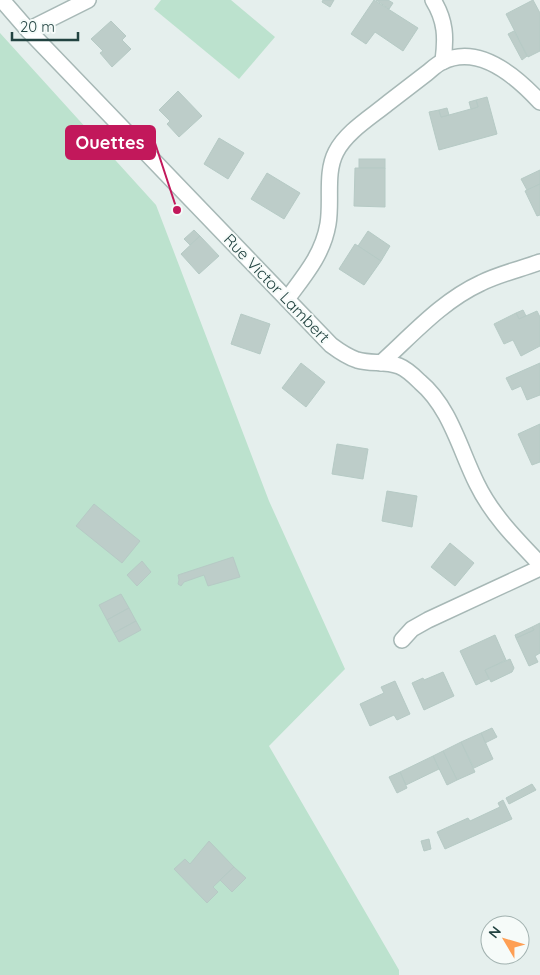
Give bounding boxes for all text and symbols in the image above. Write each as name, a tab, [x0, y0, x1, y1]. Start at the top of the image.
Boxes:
scale bar	[12, 10, 79, 42]
text: 20 m	[20, 17, 55, 36]
callout: Ouettes	[66, 126, 155, 159]
text: Ouettes	[76, 131, 145, 154]
street label: Rue Victor Lambert	[220, 229, 334, 347]
north arrow	[480, 915, 530, 965]
text: N	[484, 922, 505, 942]

